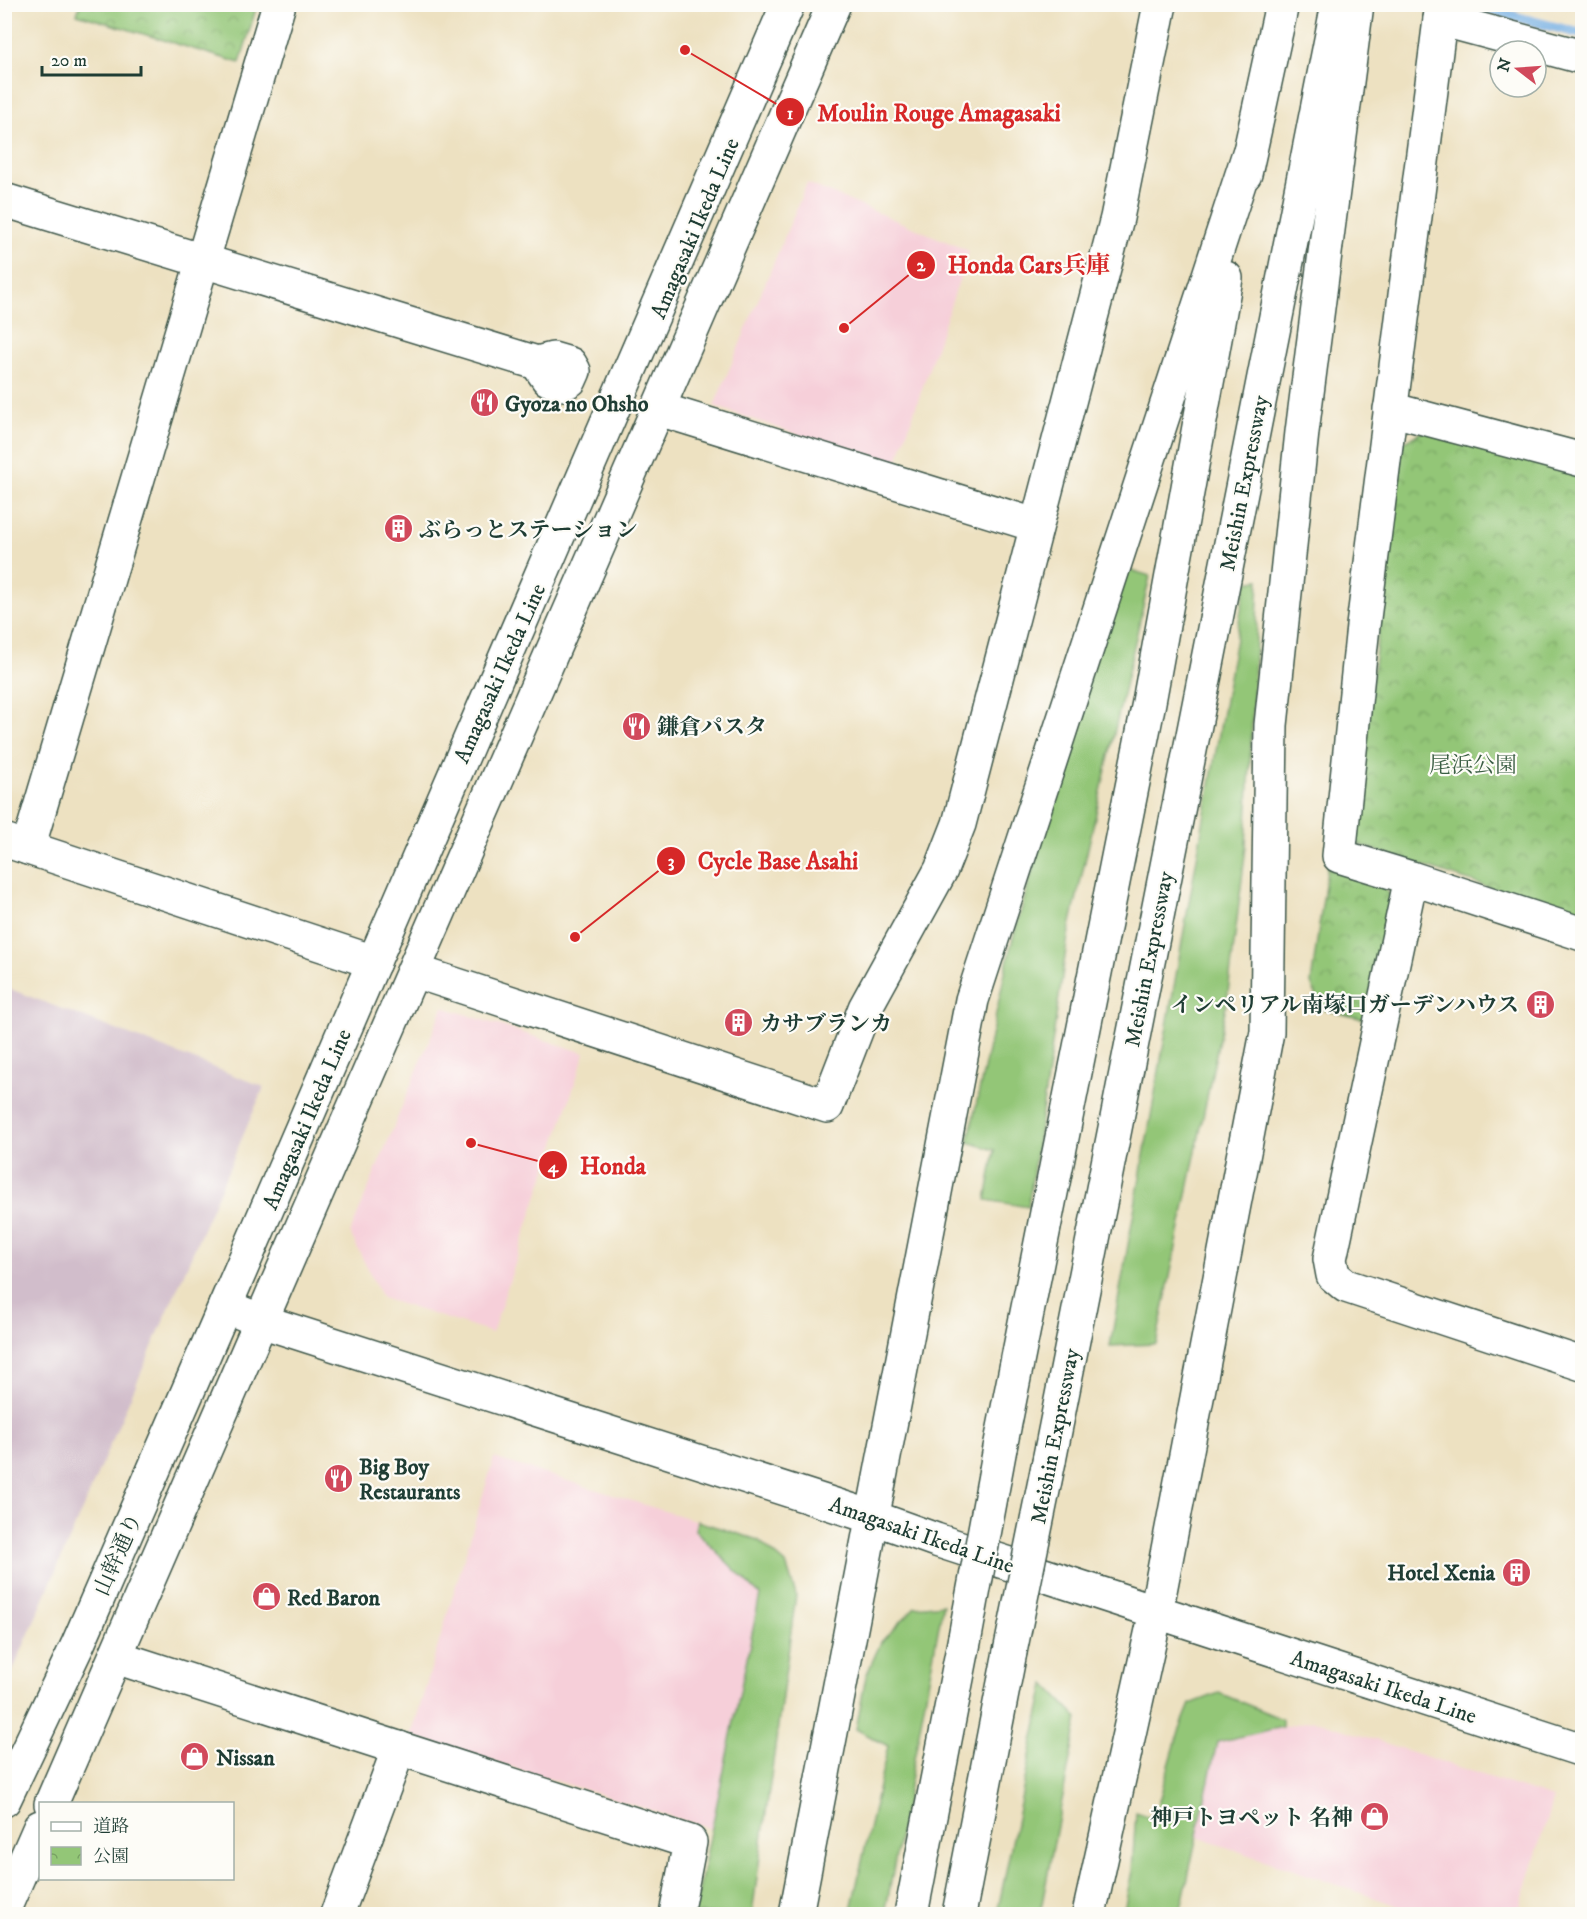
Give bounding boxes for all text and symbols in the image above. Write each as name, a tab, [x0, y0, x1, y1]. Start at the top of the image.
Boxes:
scale bar	[42, 39, 141, 77]
north arrow	[1488, 39, 1548, 99]
text: 20 m	[51, 50, 87, 72]
text: N	[1493, 56, 1516, 74]
callout: Moulin Rouge Amagasaki	[775, 91, 1072, 133]
text: Moulin Rouge Amagasaki	[817, 99, 1061, 129]
text: 1	[787, 103, 794, 125]
street label: Amagasaki Ikeda Line	[645, 134, 746, 323]
callout: Honda Cars兵庫	[906, 244, 1123, 286]
text: Honda Cars兵庫	[948, 251, 1110, 281]
text: 2	[917, 255, 927, 277]
restaurant icon: Gyoza no Ohsho	[468, 387, 500, 419]
place label: Gyoza no Ohsho	[505, 391, 649, 418]
street label: Meishin Expressway	[1214, 393, 1275, 573]
building icon: ぶらっとステーション	[382, 513, 414, 545]
place label: ぶらっとステーション	[419, 517, 638, 544]
street label: Amagasaki Ikeda Line	[449, 580, 552, 768]
restaurant icon: 鎌倉パスタ	[620, 710, 652, 742]
place label: 鎌倉パスタ	[657, 714, 767, 741]
park label: 尾浜公園	[1429, 752, 1517, 779]
callout: Cycle Base Asahi	[656, 840, 870, 882]
text: Cycle Base Asahi	[698, 847, 858, 877]
text: 3	[668, 851, 675, 873]
street label: Meishin Expressway	[1119, 869, 1180, 1049]
building icon: インペリアル南塚口ガーデンハウス	[1524, 988, 1556, 1020]
place label: インペリアル南塚口ガーデンハウス	[1171, 992, 1519, 1019]
building icon: カサブランカ	[723, 1007, 755, 1039]
place label: カサブランカ	[760, 1011, 892, 1038]
street label: Amagasaki Ikeda Line	[257, 1025, 358, 1214]
callout: Honda	[538, 1144, 659, 1186]
text: Honda	[580, 1152, 647, 1182]
text: 4	[547, 1156, 559, 1178]
street label: Meishin Expressway	[1025, 1346, 1086, 1526]
place label: Big Boy Restaurants	[359, 1454, 461, 1506]
restaurant icon: Big Boy Restaurants	[322, 1463, 354, 1495]
street label: Amagasaki Ikeda Line	[825, 1491, 1018, 1580]
street label: 山幹通り	[88, 1509, 149, 1600]
building icon: Hotel Xenia	[1500, 1556, 1532, 1588]
place label: Hotel Xenia	[1387, 1560, 1496, 1587]
shop icon: Red Baron	[250, 1581, 282, 1613]
place label: Red Baron	[287, 1585, 380, 1612]
street label: Amagasaki Ikeda Line	[1287, 1645, 1480, 1730]
shop icon: Nissan	[179, 1741, 211, 1773]
place label: Nissan	[216, 1745, 275, 1772]
shop icon: 神戸トヨペット 名神	[1358, 1801, 1390, 1833]
legend	[39, 1802, 234, 1880]
place label: 神戸トヨペット 名神	[1150, 1805, 1353, 1832]
text: 道路	[93, 1816, 129, 1838]
text: 公園	[93, 1846, 129, 1868]

